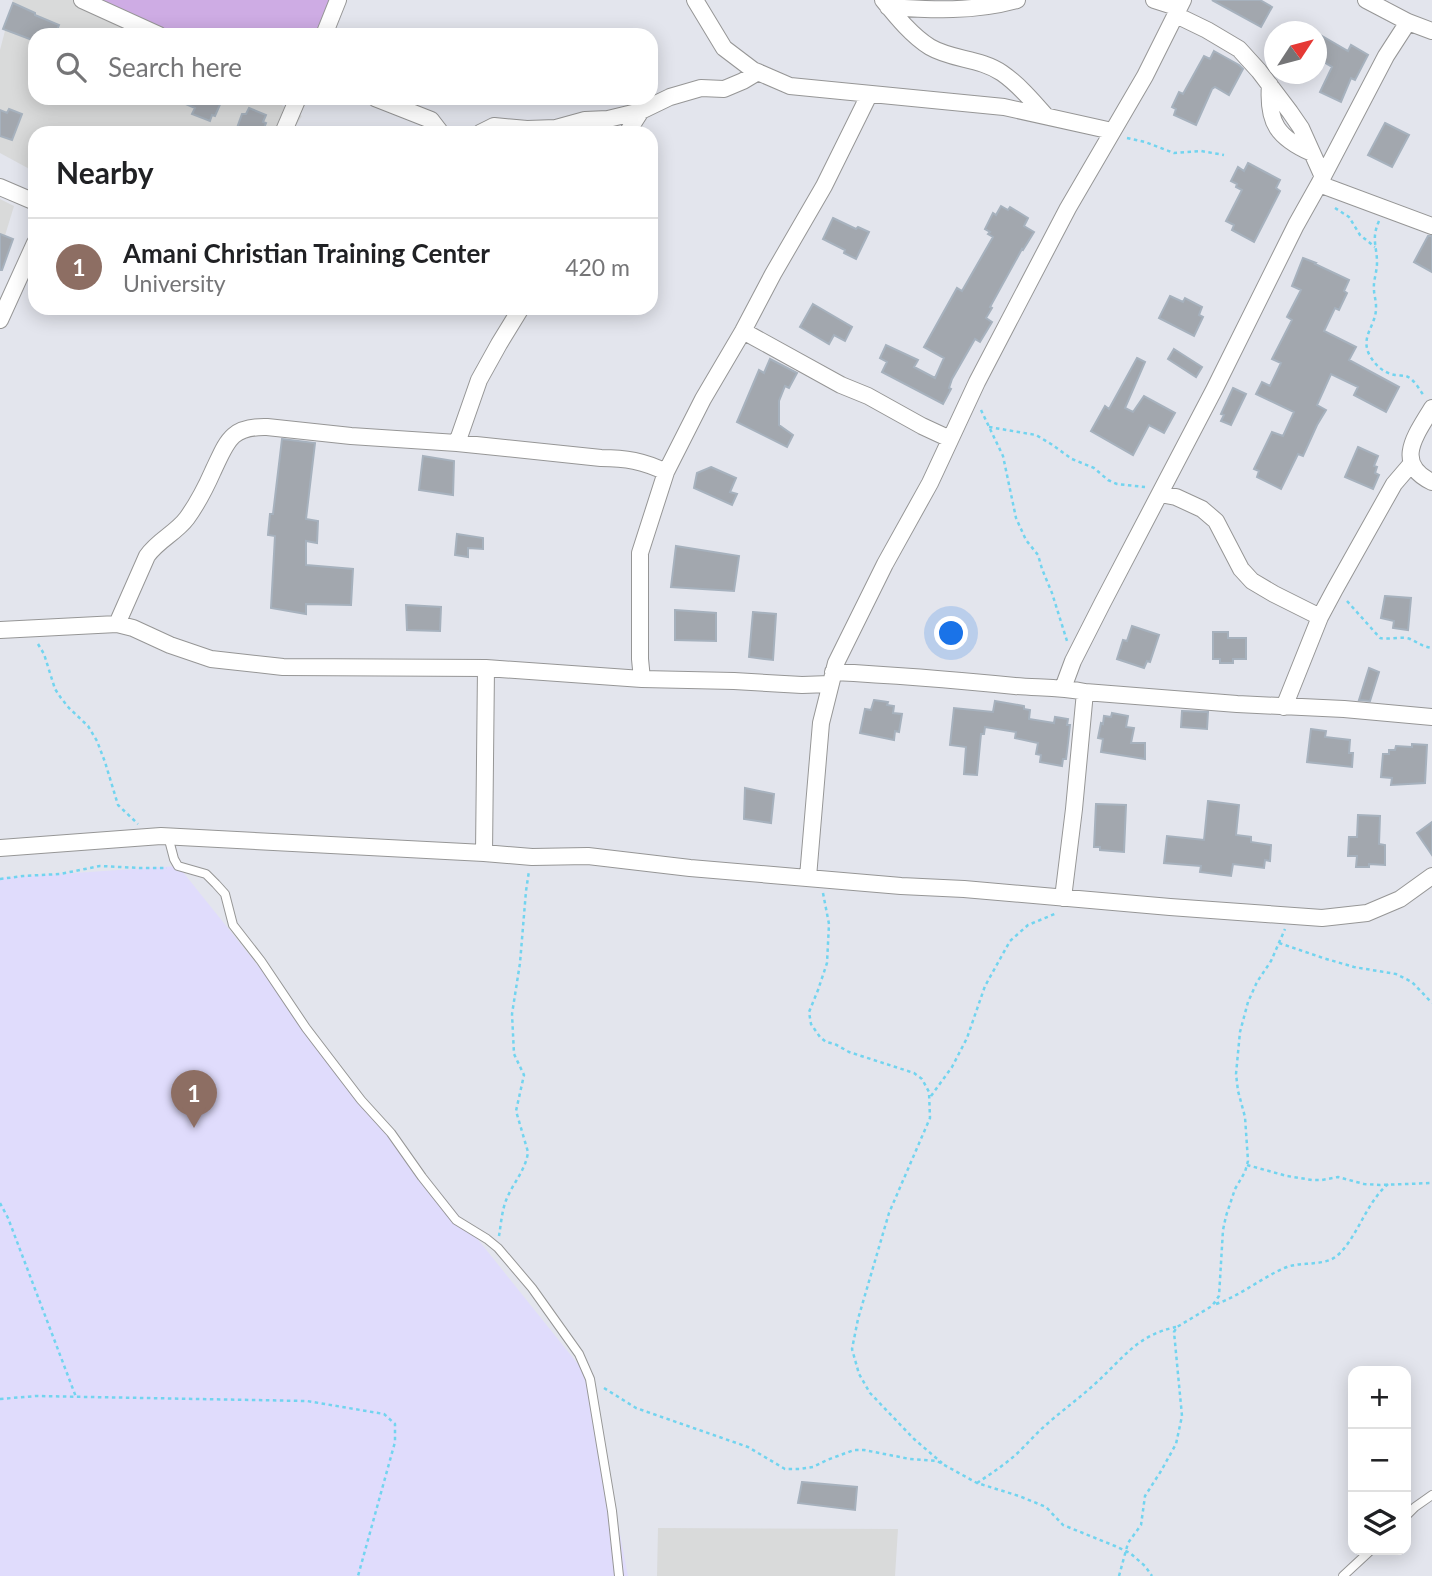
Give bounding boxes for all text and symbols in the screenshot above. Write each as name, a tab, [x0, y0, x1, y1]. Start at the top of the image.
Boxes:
north arrow	[1264, 21, 1327, 84]
search box	[28, 28, 658, 105]
icon: search	[52, 48, 90, 86]
text: Search here	[108, 51, 242, 83]
text: Nearby	[56, 154, 154, 190]
text: Amani Christian Training Center	[123, 237, 490, 269]
text: 1	[72, 253, 86, 281]
text: 420 m	[565, 253, 630, 281]
text: University	[123, 269, 226, 297]
your location	[934, 616, 968, 650]
pin: 1	[171, 1070, 217, 1128]
map controls	[1348, 1366, 1411, 1555]
button: +	[1348, 1366, 1411, 1429]
button: −	[1348, 1429, 1411, 1492]
button: layers	[1348, 1492, 1411, 1555]

